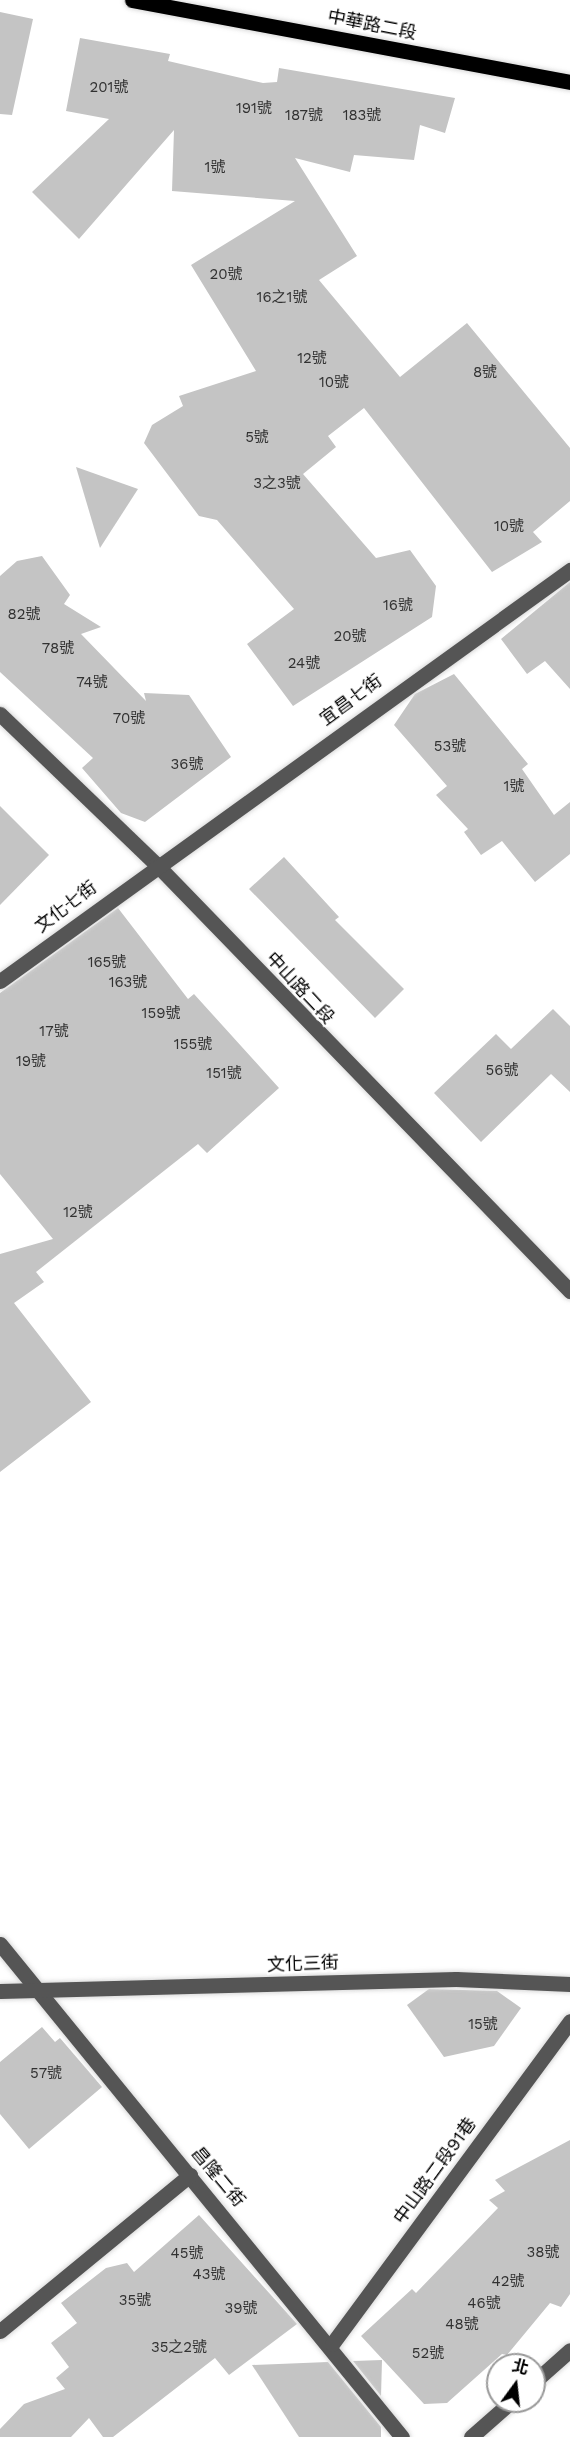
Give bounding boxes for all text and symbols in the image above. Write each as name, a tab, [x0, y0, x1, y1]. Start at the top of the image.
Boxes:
street label: 中華路二段	[326, 6, 418, 44]
house number: 201號	[90, 79, 128, 97]
house number: 191號	[236, 100, 272, 118]
house number: 187號	[285, 107, 323, 125]
house number: 183號	[343, 107, 381, 125]
house number: 1號	[205, 159, 225, 177]
house number: 20號	[209, 266, 243, 284]
house number: 16之1號	[257, 289, 307, 307]
house number: 12號	[297, 350, 327, 368]
house number: 8號	[473, 364, 497, 382]
house number: 10號	[319, 374, 349, 392]
house number: 5號	[245, 429, 269, 447]
house number: 3之3號	[253, 475, 301, 493]
house number: 10號	[494, 518, 524, 536]
house number: 16號	[383, 597, 413, 615]
house number: 82號	[8, 606, 40, 624]
house number: 20號	[333, 628, 367, 646]
house number: 78號	[42, 640, 74, 658]
house number: 24號	[288, 655, 320, 673]
street label: 宜昌七街	[316, 670, 386, 730]
house number: 74號	[76, 674, 108, 692]
house number: 70號	[113, 710, 145, 728]
house number: 53號	[434, 738, 466, 756]
house number: 36號	[171, 756, 203, 774]
house number: 1號	[504, 778, 524, 796]
street label: 文化七街	[31, 877, 101, 937]
street label: 中山路二段	[261, 948, 339, 1028]
house number: 165號	[88, 954, 126, 972]
house number: 163號	[109, 974, 147, 992]
house number: 159號	[142, 1005, 180, 1023]
house number: 17號	[39, 1023, 69, 1041]
house number: 155號	[174, 1036, 212, 1054]
house number: 19號	[16, 1053, 46, 1071]
house number: 56號	[486, 1062, 518, 1080]
house number: 151號	[206, 1065, 242, 1083]
house number: 12號	[63, 1204, 93, 1222]
street label: 文化三街	[267, 1952, 339, 1976]
house number: 15號	[468, 2016, 498, 2034]
house number: 57號	[30, 2065, 62, 2083]
street label: 中山路二段91巷	[389, 2114, 481, 2228]
street label: 昌隆二街	[187, 2142, 249, 2212]
house number: 38號	[527, 2244, 559, 2262]
house number: 45號	[171, 2245, 203, 2263]
house number: 43號	[193, 2266, 225, 2284]
house number: 42號	[492, 2273, 524, 2291]
house number: 35號	[119, 2292, 151, 2310]
house number: 46號	[467, 2295, 501, 2313]
house number: 39號	[225, 2300, 257, 2318]
house number: 48號	[445, 2316, 479, 2334]
house number: 35之2號	[151, 2339, 207, 2357]
house number: 52號	[412, 2345, 444, 2363]
north arrow	[486, 2353, 546, 2413]
text: 北	[510, 2356, 530, 2378]

